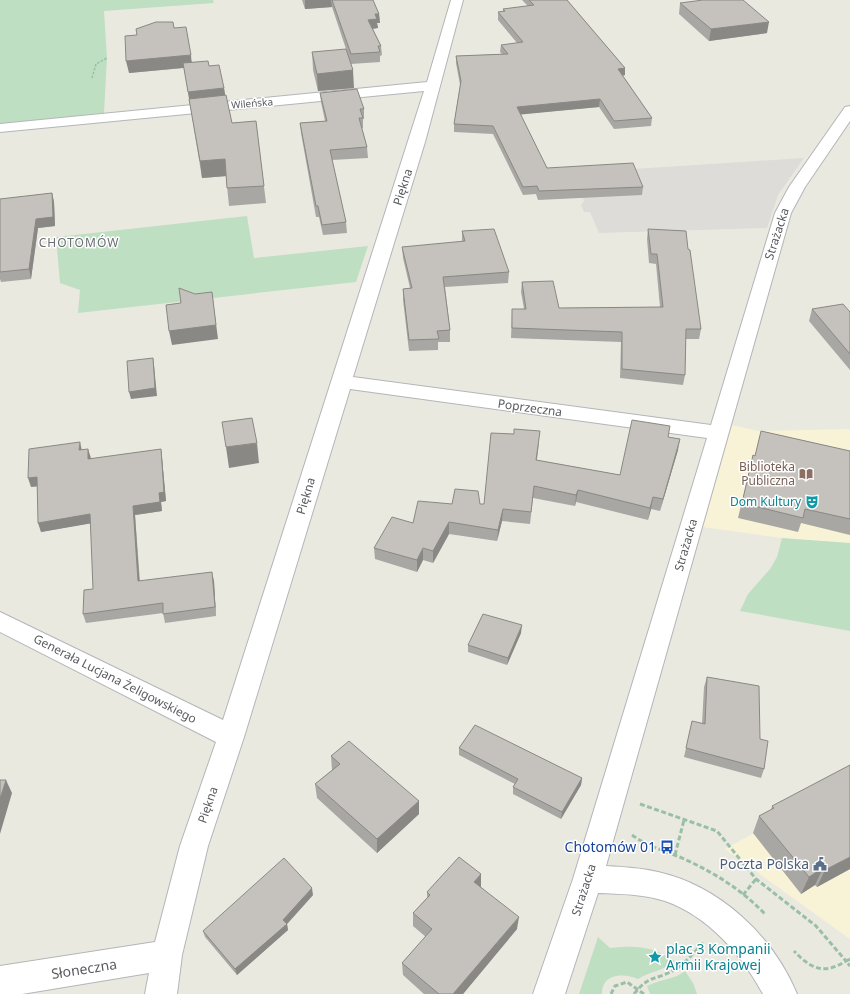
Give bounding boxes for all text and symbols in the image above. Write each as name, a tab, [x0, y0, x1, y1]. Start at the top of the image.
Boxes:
street label: Wileńska	[230, 94, 274, 112]
street label: Piękna	[389, 166, 416, 207]
street label: Strażacka	[760, 206, 793, 262]
district label: CHOTOMÓW	[39, 234, 119, 251]
street label: Poprzeczna	[497, 395, 563, 420]
place label: Biblioteka Publiczna	[739, 458, 795, 489]
library icon: Biblioteka Publiczna	[798, 466, 814, 482]
street label: Piękna	[292, 475, 319, 516]
place label: Dom Kultury	[730, 493, 802, 510]
theatre icon: Dom Kultury	[804, 494, 820, 510]
street label: Strażacka	[670, 517, 701, 573]
street label: Generała Lucjana Żeligowskiego	[31, 630, 200, 727]
street label: Piękna	[193, 784, 222, 825]
place label: Chotomów 01	[565, 837, 656, 856]
bus stop icon: Chotomów 01	[659, 839, 675, 855]
place label: Poczta Polska	[720, 854, 809, 873]
public building icon: Poczta Polska	[812, 856, 828, 872]
street label: Strażacka	[567, 862, 600, 918]
place label: plac 3 Kompanii Armii Krajowej	[666, 939, 771, 974]
place icon: plac 3 Kompanii Armii Krajowej	[647, 949, 663, 965]
street label: Słoneczna	[50, 954, 118, 983]

